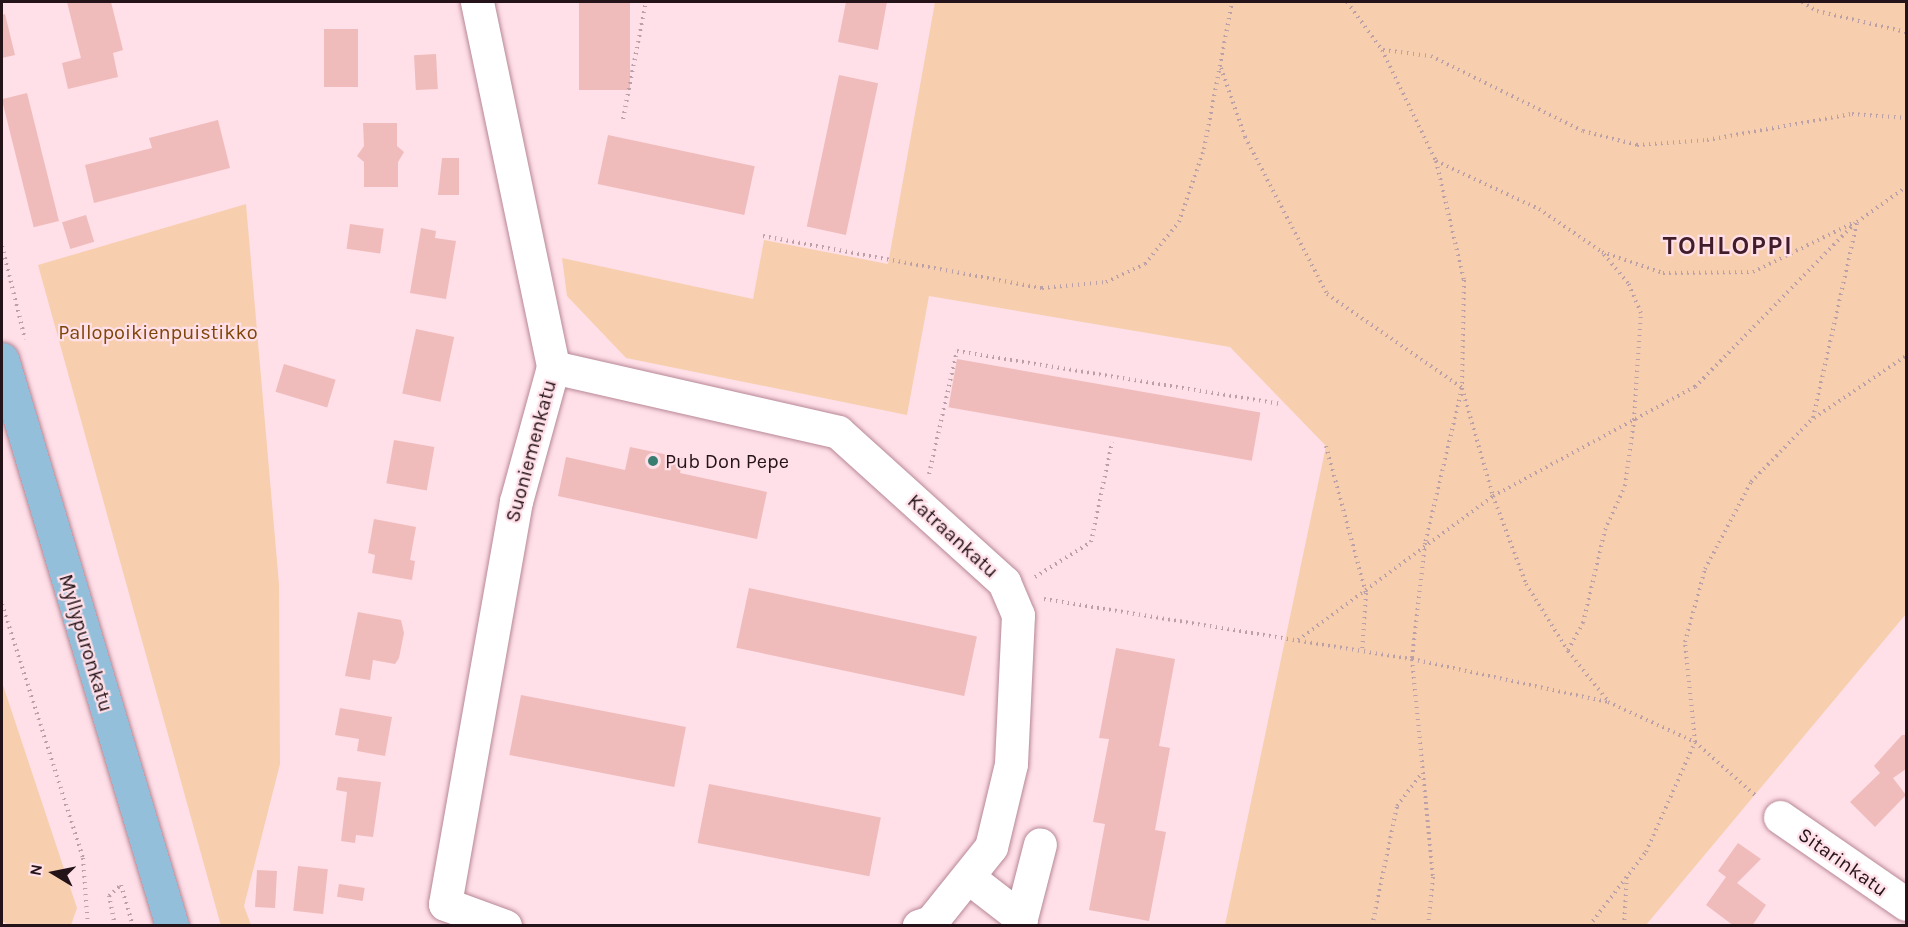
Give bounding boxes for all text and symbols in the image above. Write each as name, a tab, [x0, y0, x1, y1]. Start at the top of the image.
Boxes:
district label: TOHLOPPI	[1663, 230, 1793, 262]
park label: Pallopoikienpuistikko	[58, 320, 258, 344]
street label: Suoniemenkatu	[500, 377, 562, 525]
place label: Pub Don Pepe	[665, 449, 789, 473]
marker: Pub Don Pepe	[646, 454, 660, 468]
street label: Katraankatu	[903, 489, 1003, 583]
street label: Myllypuronkatu	[54, 571, 118, 715]
street label: Sitarinkatu	[1794, 822, 1892, 902]
north arrow	[24, 843, 84, 903]
text: N	[25, 862, 46, 877]

